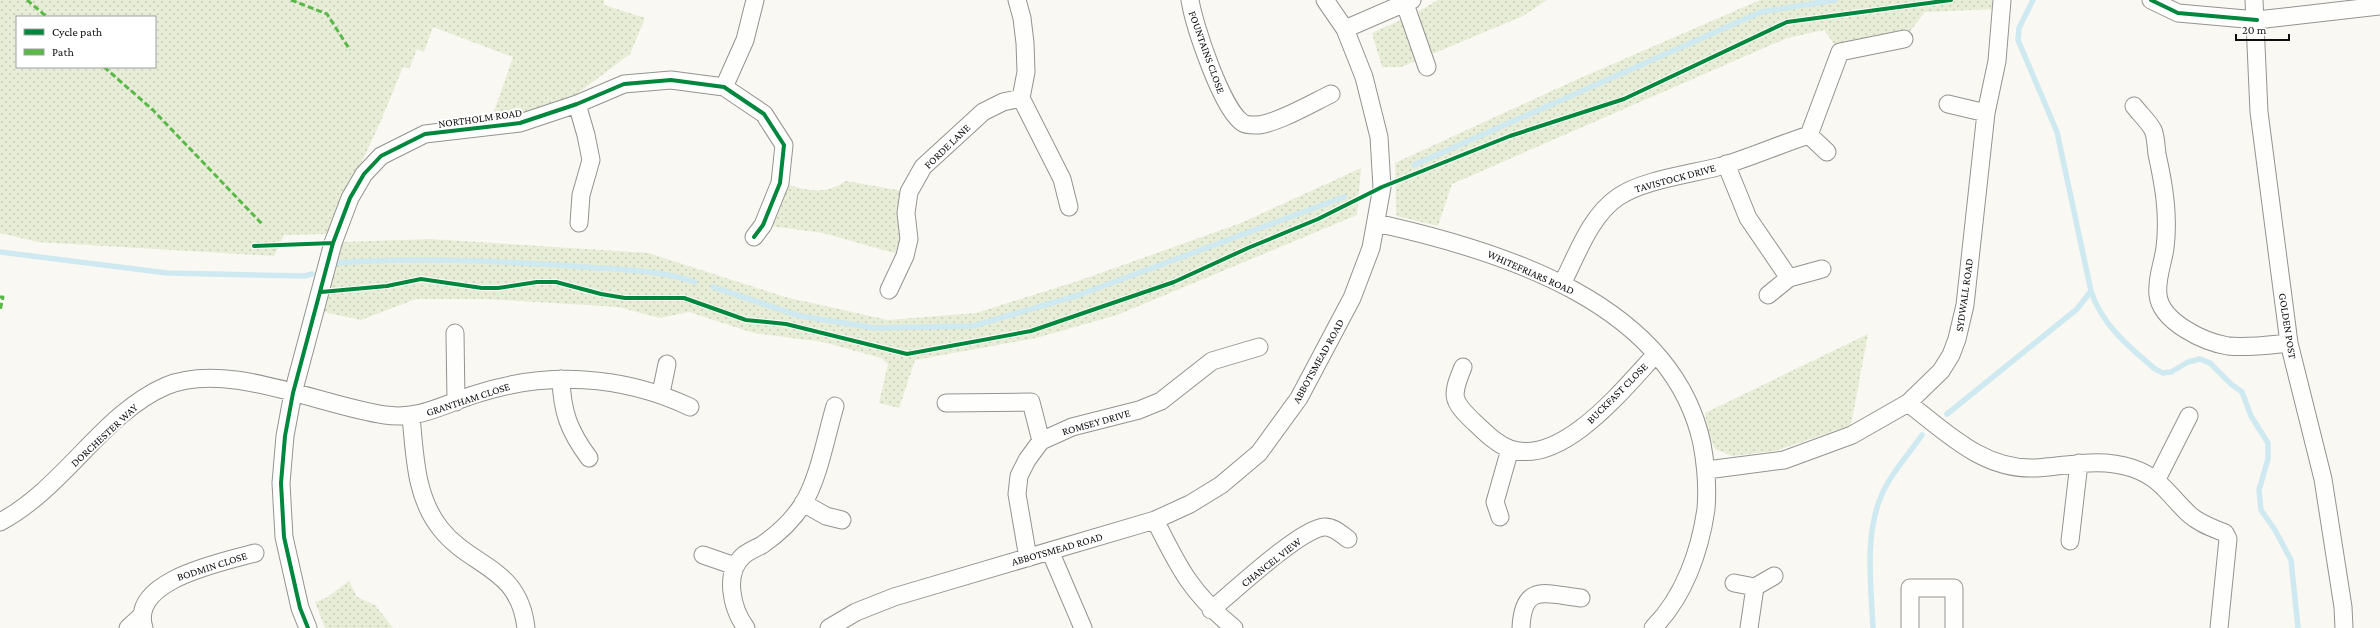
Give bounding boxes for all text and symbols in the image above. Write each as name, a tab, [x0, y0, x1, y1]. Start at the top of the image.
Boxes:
street label: FOUNTAINS CLOSE	[1186, 9, 1228, 95]
legend	[16, 16, 156, 68]
scale bar	[2236, 16, 2289, 42]
text: 20 m	[2242, 23, 2267, 37]
text: Cycle path	[52, 25, 103, 39]
text: Path	[52, 45, 74, 59]
street label: NORTHOLM ROAD	[437, 106, 523, 130]
street label: FORDE LANE	[922, 121, 972, 171]
street label: TAVISTOCK DRIVE	[1633, 161, 1717, 195]
street label: WHITEFRIARS ROAD	[1486, 247, 1576, 297]
street label: SYDWALL ROAD	[1953, 258, 1975, 332]
street label: GOLDEN POST	[2277, 292, 2299, 360]
street label: ABBOTSMEAD ROAD	[1290, 317, 1346, 405]
street label: BUCKFAST CLOSE	[1584, 360, 1650, 426]
street label: GRANTHAM CLOSE	[425, 380, 511, 418]
street label: DORCHESTER WAY	[68, 401, 140, 469]
street label: ROMSEY DRIVE	[1061, 407, 1131, 437]
street label: ABBOTSMEAD ROAD	[1010, 530, 1104, 568]
street label: CHANCEL VIEW	[1239, 534, 1304, 589]
street label: BODMIN CLOSE	[175, 549, 249, 583]

